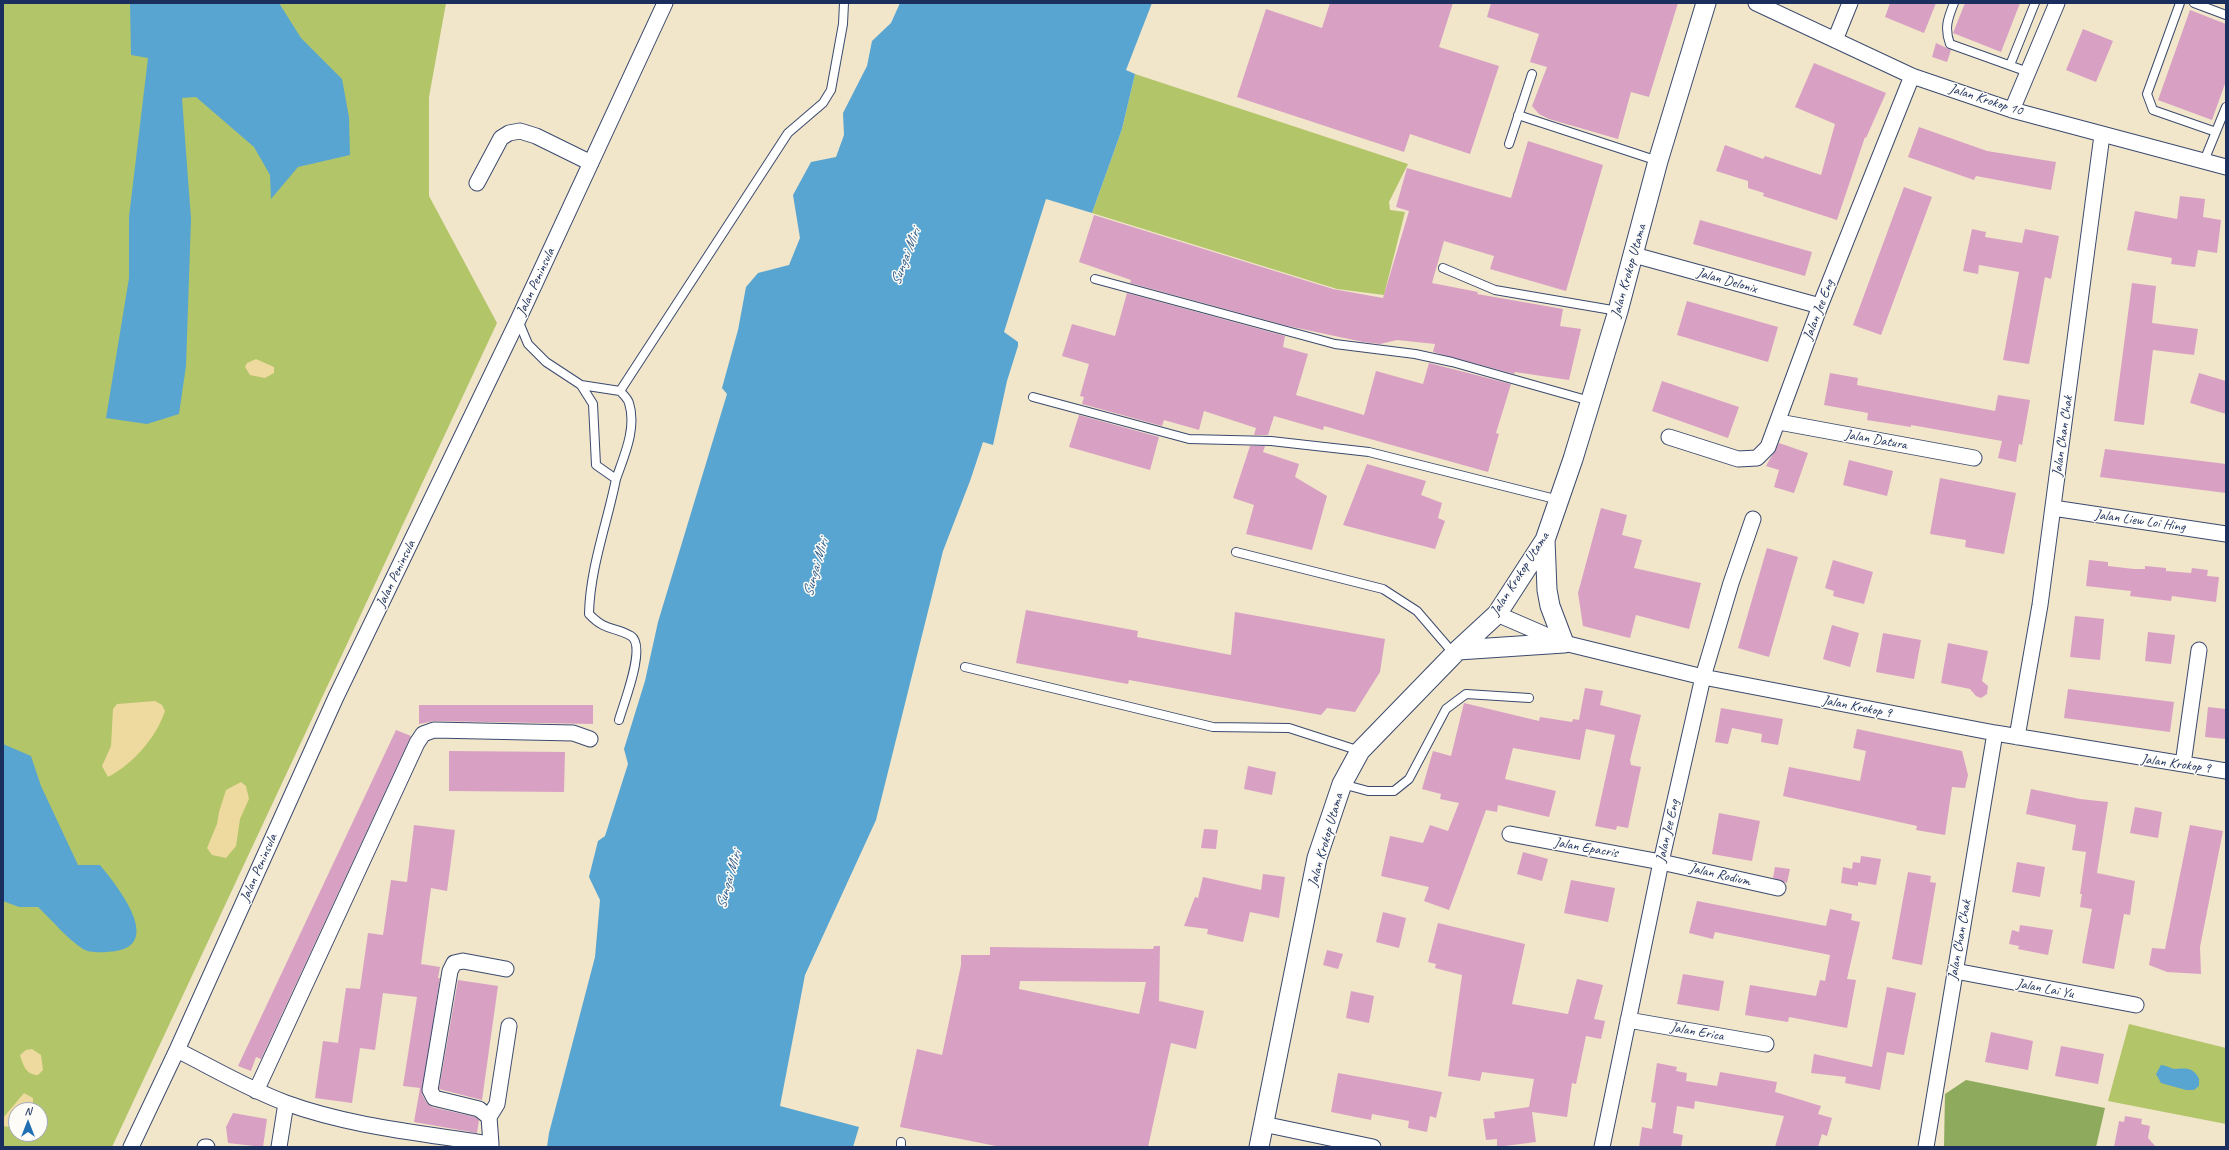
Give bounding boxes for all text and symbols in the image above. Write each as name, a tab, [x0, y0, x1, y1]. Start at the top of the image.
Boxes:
street label: Jalan Krokop 10	[1947, 80, 2025, 120]
street label: Jalan Krokop Utama	[1608, 223, 1650, 319]
water label: Sungai Miri	[887, 226, 925, 288]
street label: Jalan Peninsula	[513, 246, 559, 318]
street label: Jalan Delonix	[1695, 264, 1759, 298]
street label: Jalan Jee Eng	[1800, 277, 1838, 343]
street label: Jalan Chan Chak	[2049, 395, 2077, 477]
street label: Jalan Datura	[1844, 426, 1908, 454]
street label: Jalan Liew Loi Hing	[2094, 506, 2186, 536]
street label: Jalan Krokop Utama	[1487, 529, 1553, 619]
water label: Sungai Miri	[799, 537, 833, 599]
street label: Jalan Peninsula	[373, 538, 419, 610]
street label: Jalan Krokop 9	[1821, 692, 1893, 722]
street label: Jalan Krokop 9	[2140, 751, 2212, 777]
street label: Jalan Krokop Utama	[1305, 792, 1347, 888]
street label: Jalan Jee Eng	[1653, 798, 1683, 864]
street label: Jalan Peninsula	[237, 832, 281, 904]
street label: Jalan Epacris	[1553, 834, 1619, 862]
water label: Sungai Miri	[712, 849, 746, 911]
street label: Jalan Rodium	[1688, 860, 1752, 890]
street label: Jalan Chan Chak	[1945, 899, 1975, 981]
street label: Jalan Lai Yu	[2015, 975, 2075, 1003]
street label: Jalan Erica	[1669, 1019, 1725, 1045]
north arrow	[8, 1102, 48, 1142]
text: N	[25, 1104, 31, 1118]

